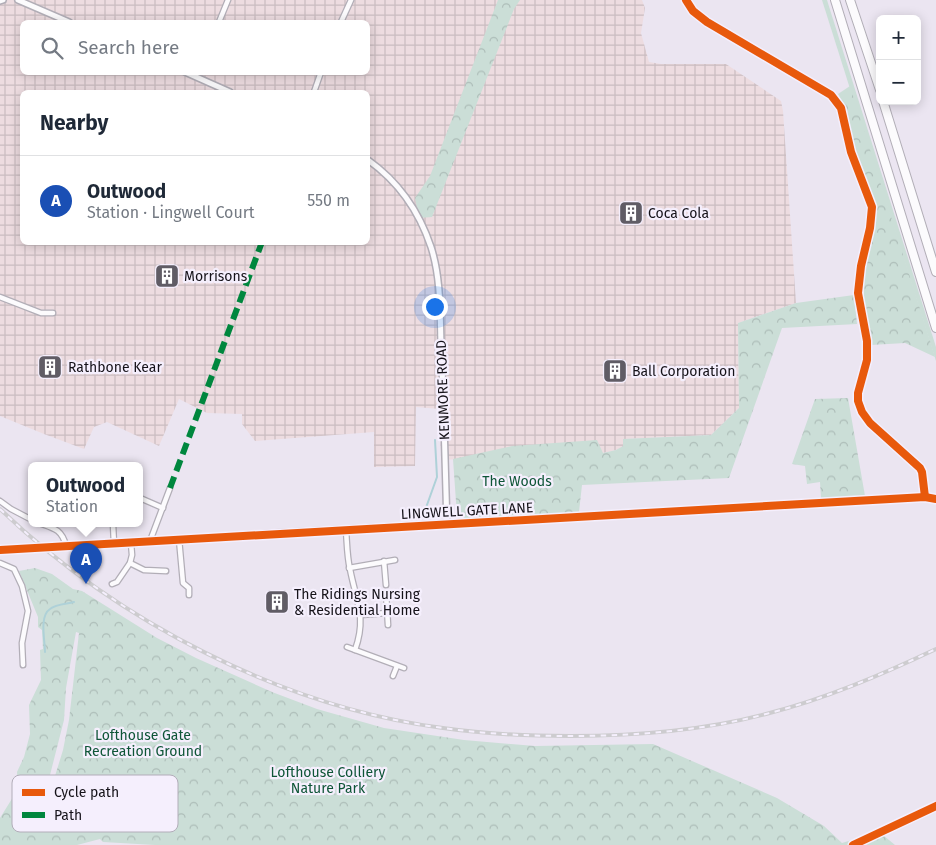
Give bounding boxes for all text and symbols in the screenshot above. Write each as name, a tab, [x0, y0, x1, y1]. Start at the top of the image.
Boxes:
map controls	[876, 15, 921, 105]
button: +	[876, 15, 921, 60]
search box	[20, 20, 370, 75]
icon: search	[38, 34, 66, 62]
text: Search here	[78, 36, 179, 59]
button: −	[876, 60, 921, 105]
text: Nearby	[40, 110, 108, 136]
text: Outwood	[87, 180, 166, 203]
text: A	[51, 191, 61, 210]
text: 550 m	[307, 191, 350, 210]
building icon: Coca Cola	[618, 200, 644, 226]
text: Station · Lingwell Court	[87, 203, 255, 222]
place label: Coca Cola	[648, 205, 709, 222]
building icon: Morrisons	[154, 263, 180, 289]
place label: Morrisons	[184, 268, 248, 285]
your location	[422, 294, 448, 320]
street label: KENMORE ROAD	[433, 340, 453, 440]
building icon: Rathbone Kear	[37, 354, 63, 380]
building icon: Ball Corporation	[602, 358, 628, 384]
place label: Rathbone Kear	[68, 359, 162, 376]
place label: Ball Corporation	[632, 363, 735, 380]
popup	[28, 462, 143, 527]
park label: The Woods	[482, 473, 552, 490]
text: Outwood	[46, 474, 125, 497]
text: Station	[46, 497, 98, 516]
street label: LINGWELL GATE LANE	[400, 499, 534, 523]
pin: A	[70, 543, 102, 584]
place label: The Ridings Nursing & Residential Home	[294, 586, 421, 619]
building icon: The Ridings Nursing & Residential Home	[264, 589, 290, 615]
park label: Lofthouse Gate Recreation Ground	[84, 727, 202, 760]
park label: Lofthouse Colliery Nature Park	[271, 764, 385, 797]
legend	[12, 775, 178, 832]
text: Cycle path	[54, 784, 119, 801]
text: Path	[54, 807, 82, 824]

